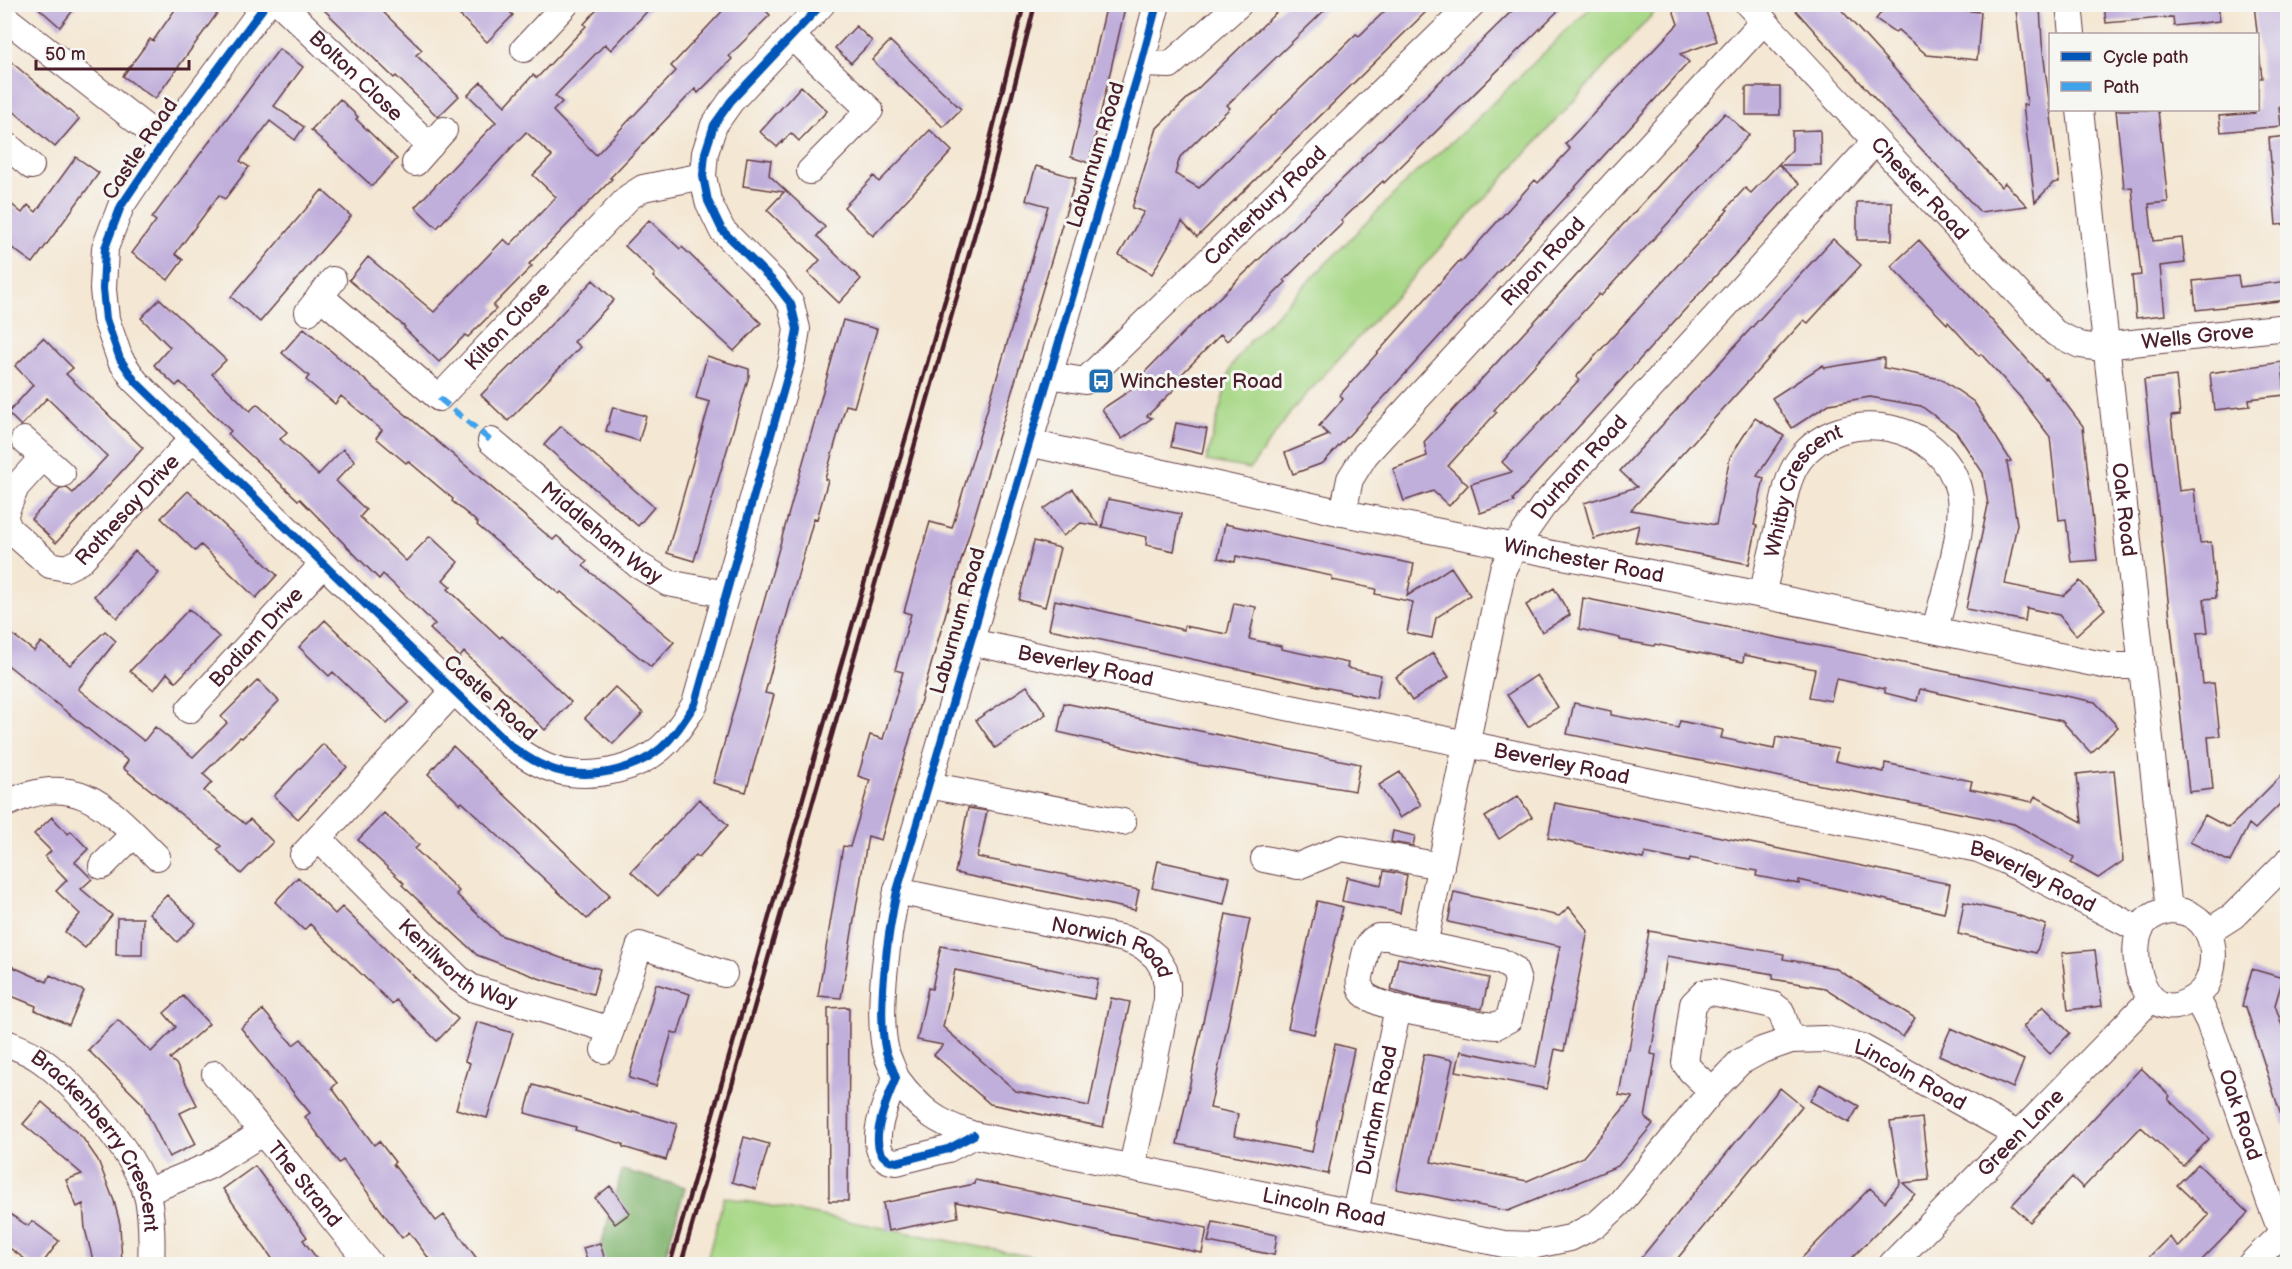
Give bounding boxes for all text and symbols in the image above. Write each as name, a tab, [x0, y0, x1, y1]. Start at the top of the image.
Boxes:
street label: Bolton Close	[304, 25, 409, 126]
scale bar	[36, 33, 189, 71]
legend	[2049, 33, 2259, 111]
text: 50 m	[45, 44, 86, 65]
text: Cycle path	[2103, 47, 2189, 68]
text: Path	[2103, 77, 2139, 98]
street label: Laburnum Road	[1062, 79, 1130, 231]
street label: Castle Road	[97, 93, 183, 205]
street label: Chester Road	[1866, 132, 1974, 245]
street label: Canterbury Road	[1199, 140, 1332, 271]
street label: Ripon Road	[1496, 212, 1590, 311]
street label: Kilton Close	[459, 276, 555, 375]
street label: Wells Grove	[2140, 318, 2255, 354]
bus stop icon: Winchester Road	[1086, 366, 1116, 396]
place label: Winchester Road	[1120, 369, 1283, 394]
street label: Durham Road	[1525, 410, 1632, 524]
street label: Whitby Crescent	[1759, 418, 1846, 560]
street label: Rothesay Drive	[70, 449, 185, 571]
street label: Oak Road	[2107, 461, 2142, 558]
street label: Middleham Way	[536, 476, 667, 590]
street label: Winchester Road	[1501, 532, 1666, 588]
street label: Laburnum Road	[925, 545, 991, 697]
street label: Bodiam Drive	[204, 582, 308, 693]
street label: Beverley Road	[1015, 640, 1156, 692]
street label: Castle Road	[438, 650, 542, 746]
street label: Beverley Road	[1492, 737, 1632, 790]
street label: Beverley Road	[1968, 835, 2100, 918]
street label: Norwich Road	[1049, 911, 1178, 980]
street label: Kenilworth Way	[393, 913, 521, 1014]
street label: Lincoln Road	[1852, 1034, 1971, 1116]
street label: Durham Road	[1351, 1043, 1402, 1177]
street label: Brackenberry Crescent	[26, 1044, 164, 1233]
street label: Oak Road	[2213, 1066, 2267, 1163]
street label: Green Lane	[1972, 1083, 2069, 1182]
street label: The Strand	[262, 1136, 347, 1232]
street label: Lincoln Road	[1260, 1182, 1388, 1232]

